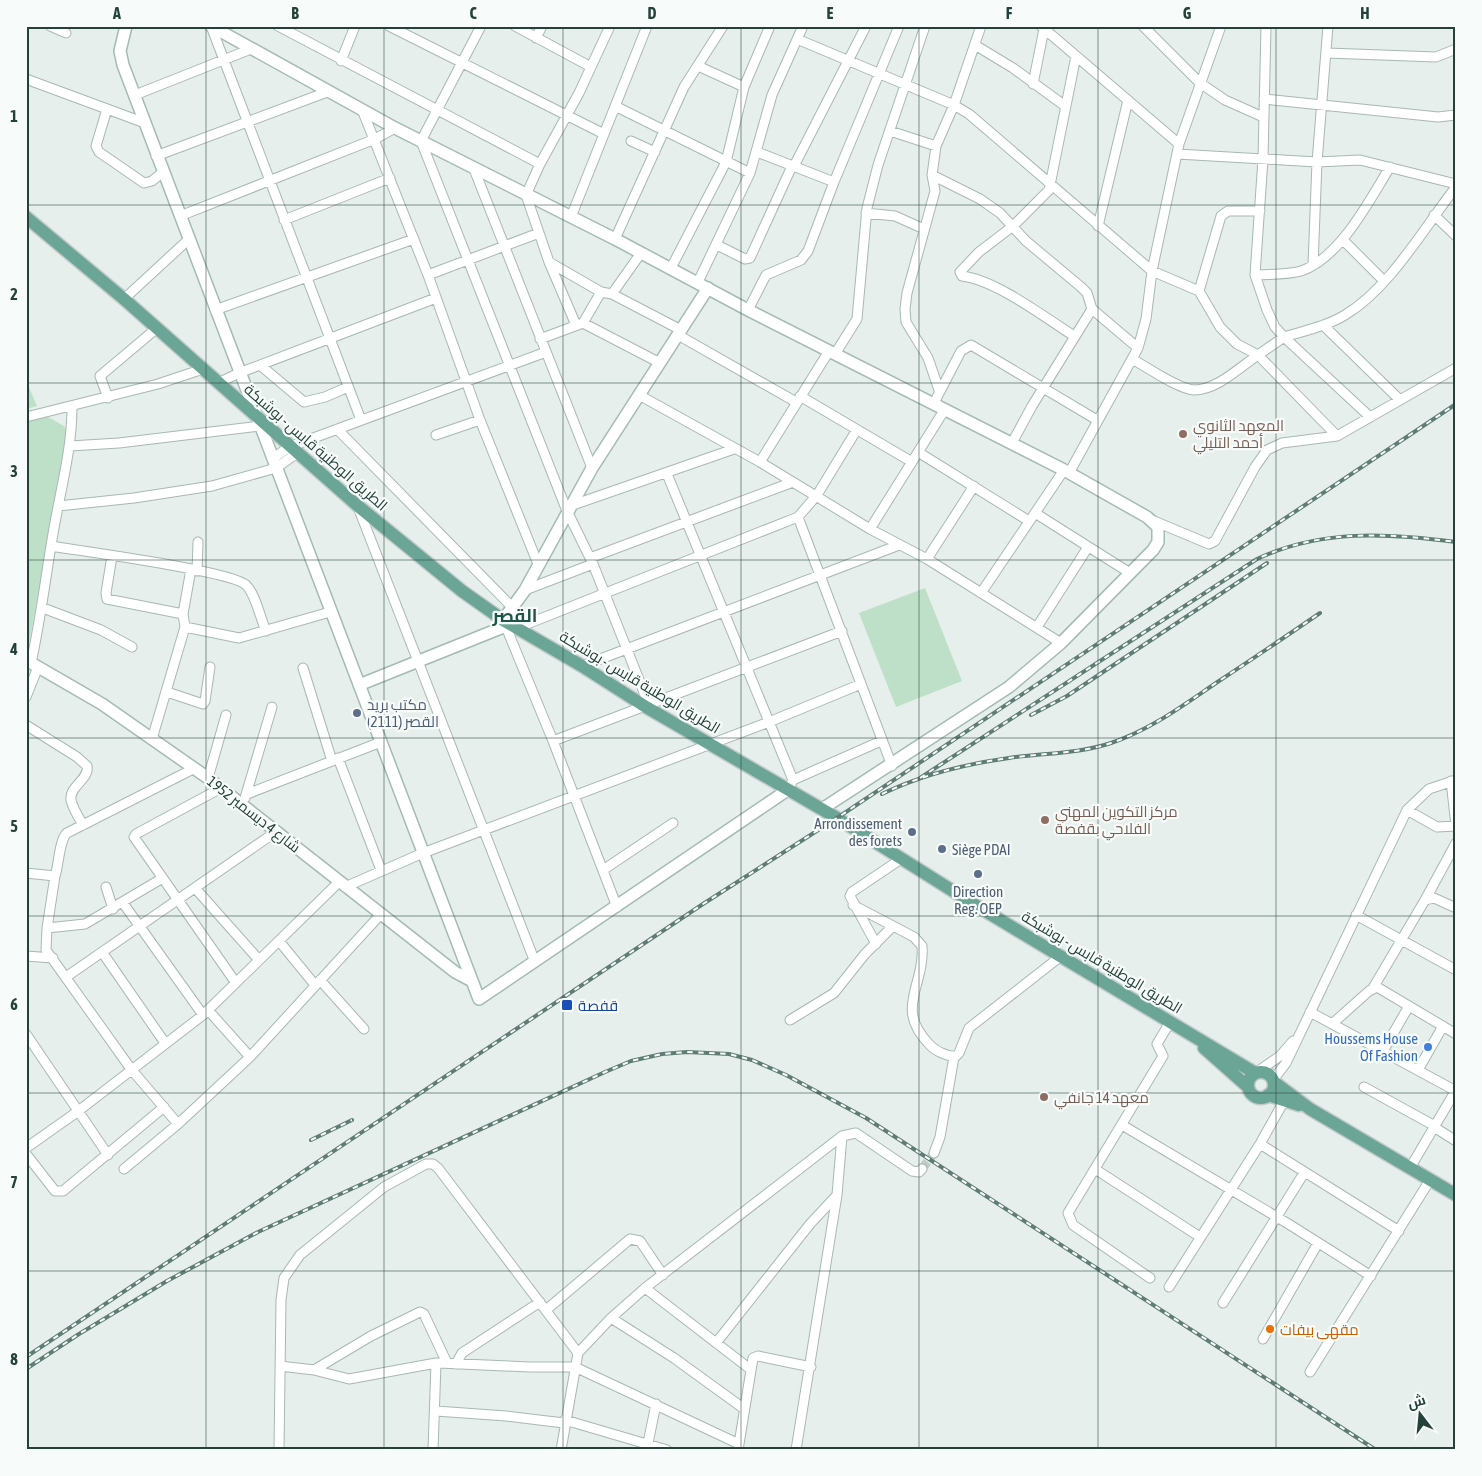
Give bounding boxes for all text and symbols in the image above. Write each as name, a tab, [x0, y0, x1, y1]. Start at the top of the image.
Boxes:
text: A	[112, 4, 121, 22]
text: B	[291, 4, 299, 22]
text: C	[469, 4, 477, 22]
text: D	[648, 4, 657, 22]
text: E	[827, 4, 834, 22]
text: F	[1006, 4, 1013, 22]
text: G	[1183, 4, 1192, 22]
text: H	[1360, 4, 1370, 22]
text: 1	[10, 107, 18, 125]
text: 2	[10, 285, 18, 303]
street label: الطريق الوطنية قابس - بوشبكة	[240, 380, 391, 515]
place label: المعهد الثانوي أحمد التليلي	[1193, 417, 1284, 455]
marker: المعهد الثانوي أحمد التليلي	[1177, 428, 1189, 440]
text: 3	[10, 462, 18, 480]
district label: القصر	[492, 605, 537, 627]
street label: الطريق الوطنية قابس - بوشبكة	[556, 627, 723, 738]
text: 4	[9, 640, 18, 658]
place label: مكتب بريد القصر (2111)	[367, 696, 439, 731]
marker: مكتب بريد القصر (2111)	[351, 707, 363, 719]
street label: شارع 4 ديسمبر 1952	[202, 772, 304, 858]
place label: مركز التكوين المهني الفلاحي بقفصة	[1055, 803, 1178, 841]
marker: مركز التكوين المهني الفلاحي بقفصة	[1039, 814, 1051, 826]
place label: Arrondissement des forets	[814, 815, 902, 849]
text: 5	[10, 817, 18, 835]
marker: Arrondissement des forets	[906, 826, 918, 838]
place label: Siège PDAI	[952, 841, 1011, 858]
marker: Siège PDAI	[936, 843, 948, 855]
marker: Direction Reg. OEP	[972, 868, 984, 880]
place label: Direction Reg. OEP	[953, 883, 1003, 917]
street label: الطريق الوطنية قابس - بوشبكة	[1018, 907, 1185, 1018]
text: 6	[10, 995, 18, 1013]
place label: قفصة	[578, 997, 618, 1014]
marker: قفصة	[560, 998, 574, 1012]
place label: Houssems House Of Fashion	[1324, 1030, 1418, 1064]
marker: Houssems House Of Fashion	[1422, 1041, 1434, 1053]
place label: معهد 14 جانفي	[1054, 1089, 1149, 1110]
marker: معهد 14 جانفي	[1038, 1091, 1050, 1103]
text: 7	[10, 1173, 18, 1191]
place label: مقهى بيفات	[1280, 1321, 1359, 1340]
marker: مقهى بيفات	[1264, 1323, 1276, 1335]
text: 8	[10, 1350, 18, 1368]
north arrow	[1394, 1388, 1444, 1438]
text: ش	[1406, 1391, 1428, 1413]

